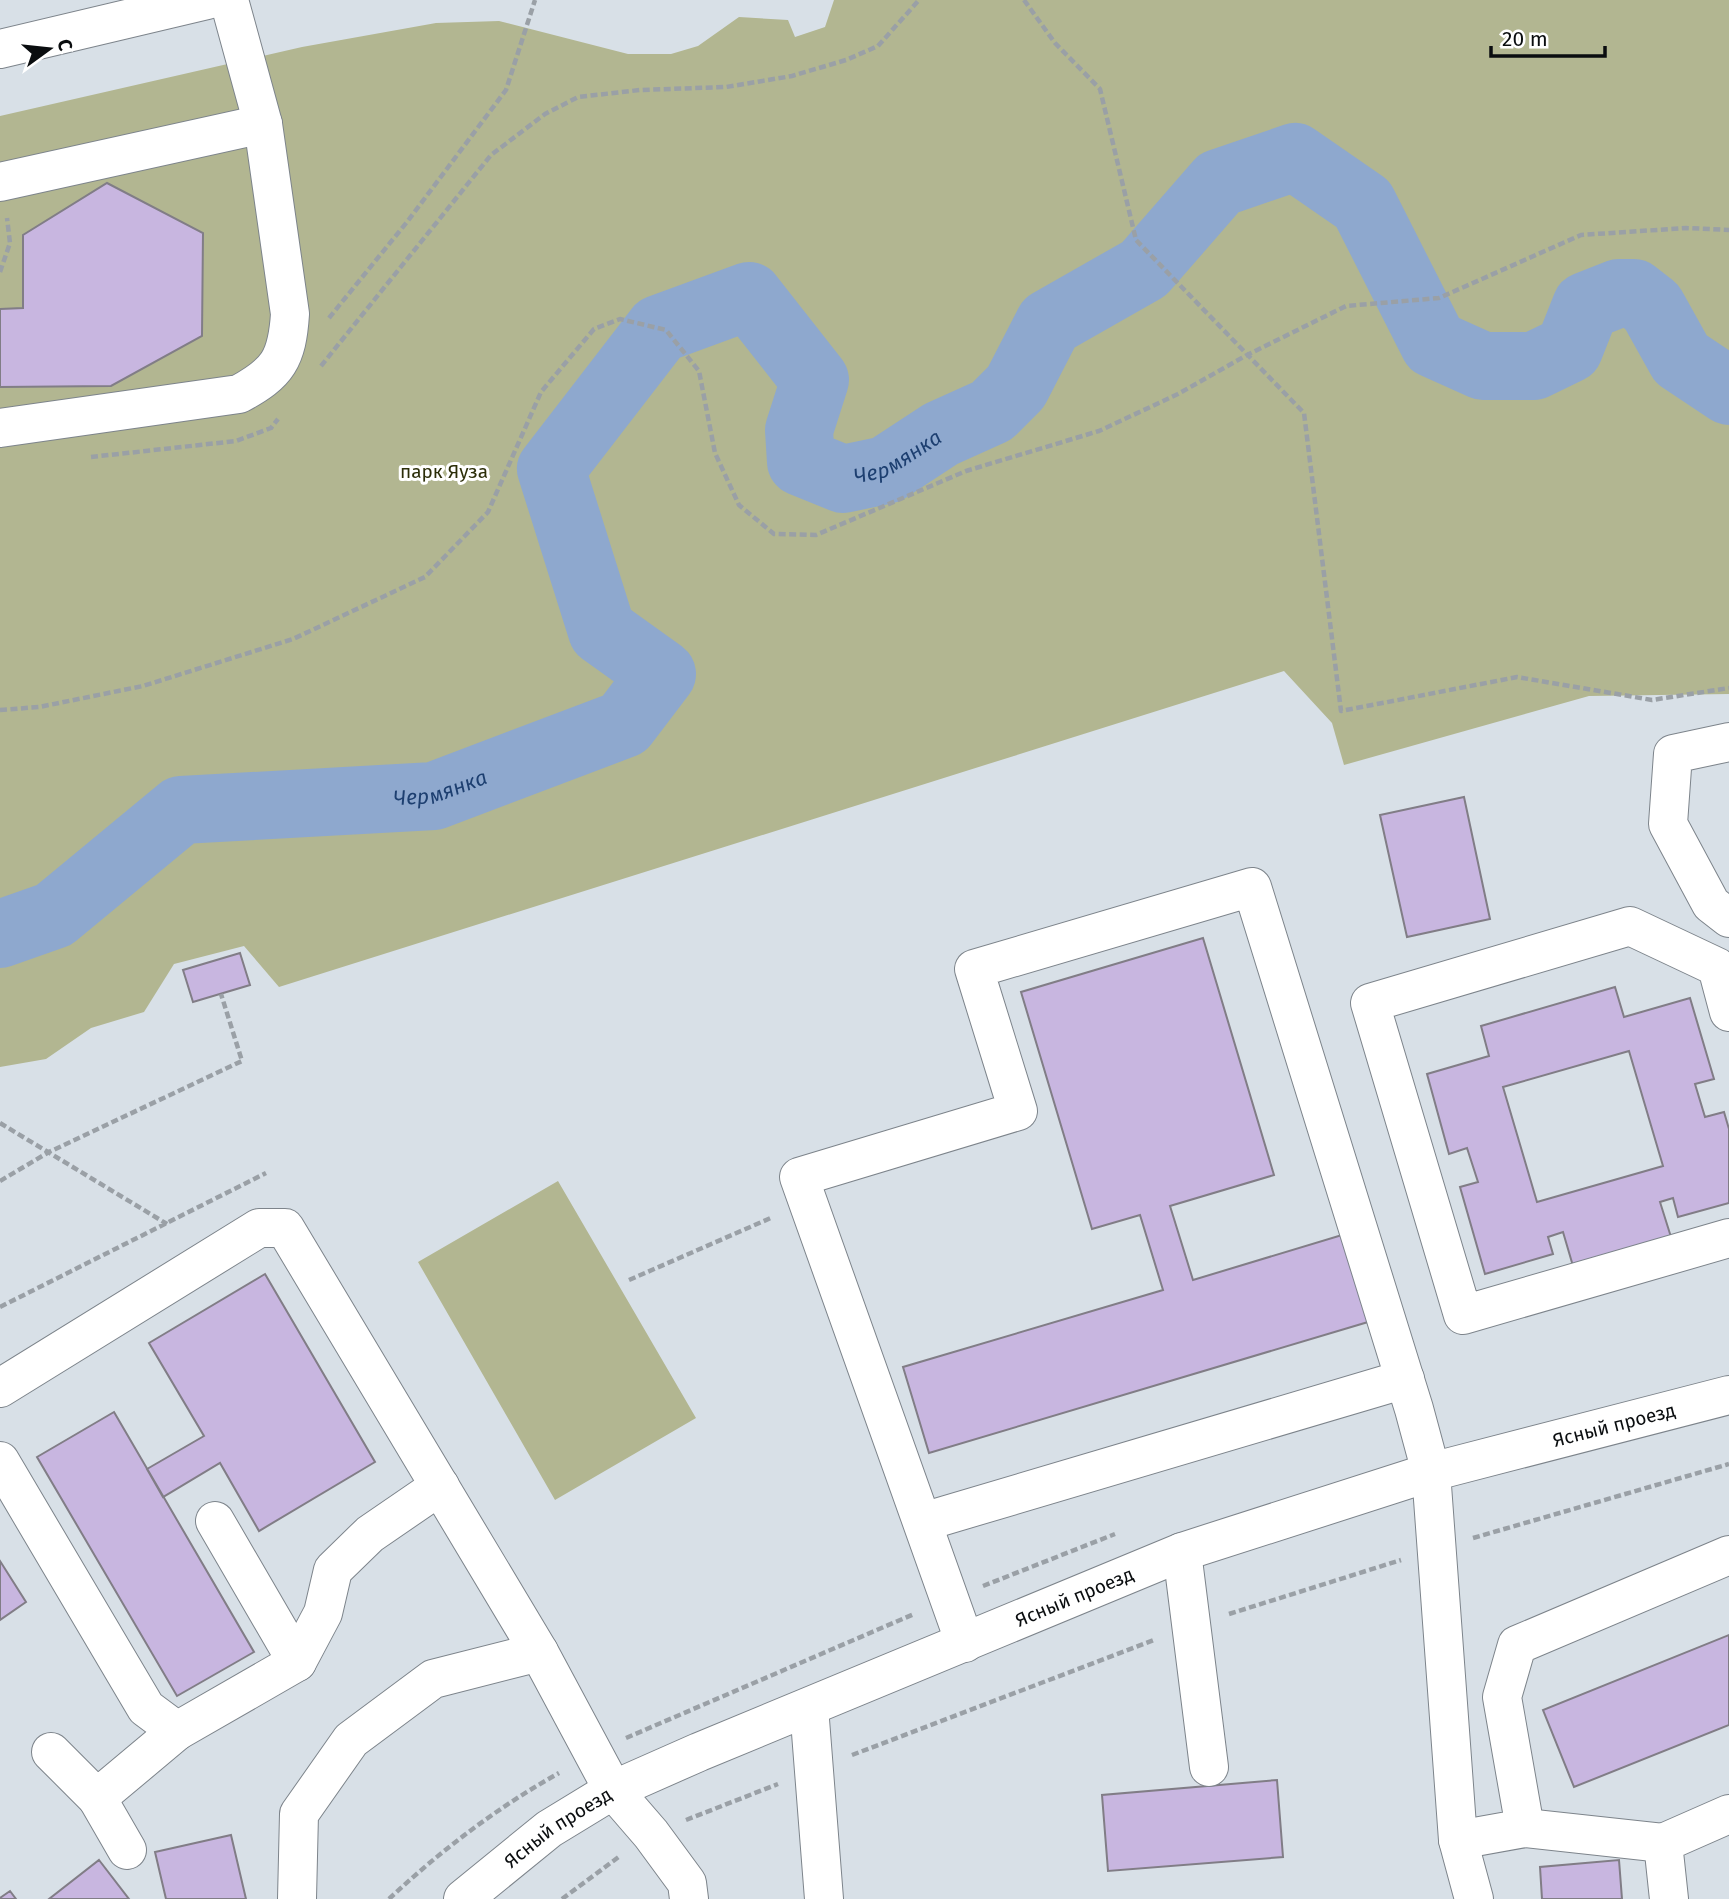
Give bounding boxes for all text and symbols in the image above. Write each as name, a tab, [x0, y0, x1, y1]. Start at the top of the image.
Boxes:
north arrow	[14, 14, 84, 84]
scale bar	[1491, 14, 1605, 58]
text: 20 m	[1502, 26, 1548, 52]
text: С	[52, 36, 77, 53]
water label: Чермянка	[851, 424, 947, 489]
park label: парк Яуза	[400, 460, 488, 483]
water label: Чермянка	[393, 764, 491, 811]
street label: Ясный проезд	[1550, 1398, 1678, 1452]
street label: Ясный проезд	[1012, 1562, 1137, 1631]
street label: Ясный проезд	[499, 1782, 616, 1872]

